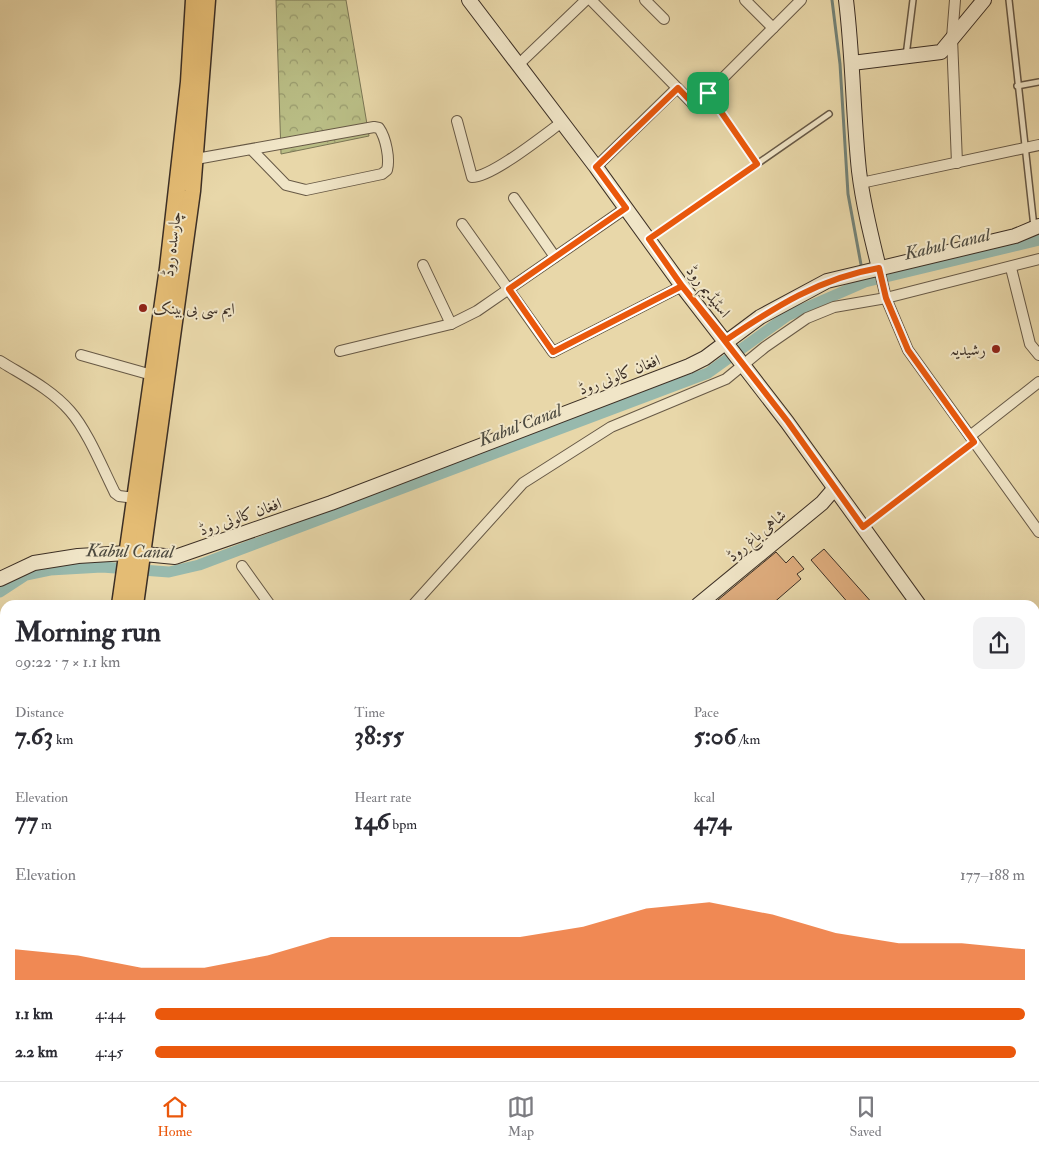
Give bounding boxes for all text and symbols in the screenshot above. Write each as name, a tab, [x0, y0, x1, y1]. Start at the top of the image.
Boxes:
pin	[687, 72, 729, 114]
icon: arrive	[694, 79, 722, 107]
street label: چارسدہ روڈ	[158, 210, 187, 278]
water label: Kabul Canal	[901, 223, 994, 266]
street label: اسٹیڈیم روڈ	[678, 262, 735, 324]
place label: ایم سی بی بینک	[153, 299, 235, 323]
marker: ایم سی بی بینک	[137, 302, 149, 314]
place label: رشیدیہ	[950, 340, 986, 360]
marker: رشیدیہ	[990, 343, 1002, 355]
street label: افغان کالونی روڈ	[576, 350, 663, 400]
water label: Kabul Canal	[474, 398, 567, 452]
street label: افغان کالونی روڈ	[196, 493, 284, 540]
street label: شاہی باغ روڈ	[723, 505, 792, 569]
water label: Kabul Canal	[85, 539, 176, 564]
text: Morning run	[15, 615, 161, 650]
button: share	[973, 617, 1025, 669]
text: 09:22 · 7 × 1.1 km	[15, 652, 121, 672]
text: Distance	[15, 704, 64, 721]
text: Time	[354, 704, 385, 721]
text: Pace	[694, 704, 719, 721]
text: 7.63	[15, 721, 53, 752]
text: 38:55	[354, 721, 404, 752]
text: 5:06	[694, 721, 736, 752]
text: km	[53, 731, 73, 748]
text: /km	[736, 731, 760, 748]
text: Elevation	[15, 789, 68, 806]
text: Heart rate	[354, 789, 411, 806]
text: kcal	[694, 789, 715, 806]
text: 77	[15, 806, 38, 837]
text: 146	[354, 806, 389, 837]
text: 474	[694, 806, 731, 837]
text: m	[38, 816, 52, 833]
text: bpm	[389, 816, 417, 833]
text: Elevation	[15, 865, 76, 885]
text: 177–188 m	[960, 865, 1025, 885]
text: 1.1 km	[15, 1004, 53, 1024]
text: 4:44	[95, 1004, 125, 1024]
text: 2.2 km	[15, 1042, 58, 1062]
text: 4:45	[95, 1042, 123, 1062]
tab: Home	[157, 1093, 192, 1140]
tab: Map	[507, 1093, 535, 1140]
tab: Saved	[850, 1093, 882, 1140]

